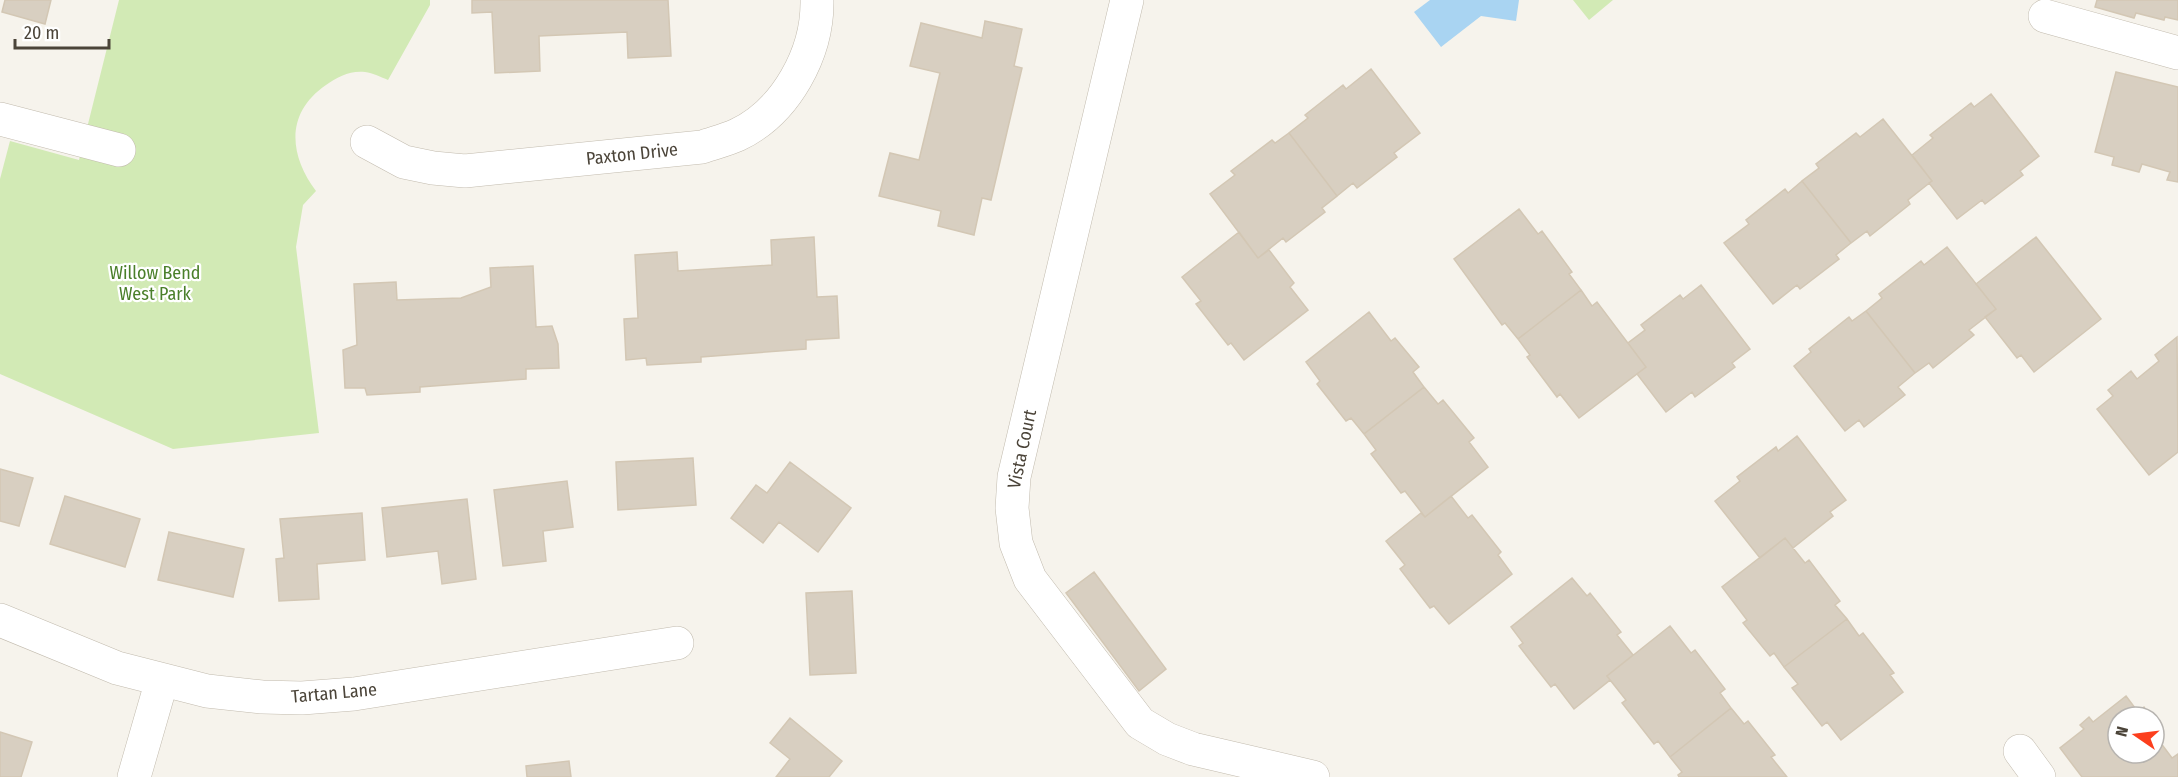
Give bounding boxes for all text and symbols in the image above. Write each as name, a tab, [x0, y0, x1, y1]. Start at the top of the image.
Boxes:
scale bar	[15, 12, 110, 50]
text: 20 m	[24, 22, 59, 44]
street label: Paxton Drive	[585, 138, 679, 170]
park label: Willow Bend West Park	[110, 262, 200, 305]
street label: Vista Court	[1003, 407, 1041, 490]
street label: Tartan Lane	[290, 678, 378, 708]
north arrow	[2106, 705, 2166, 765]
text: N	[2112, 725, 2132, 738]

